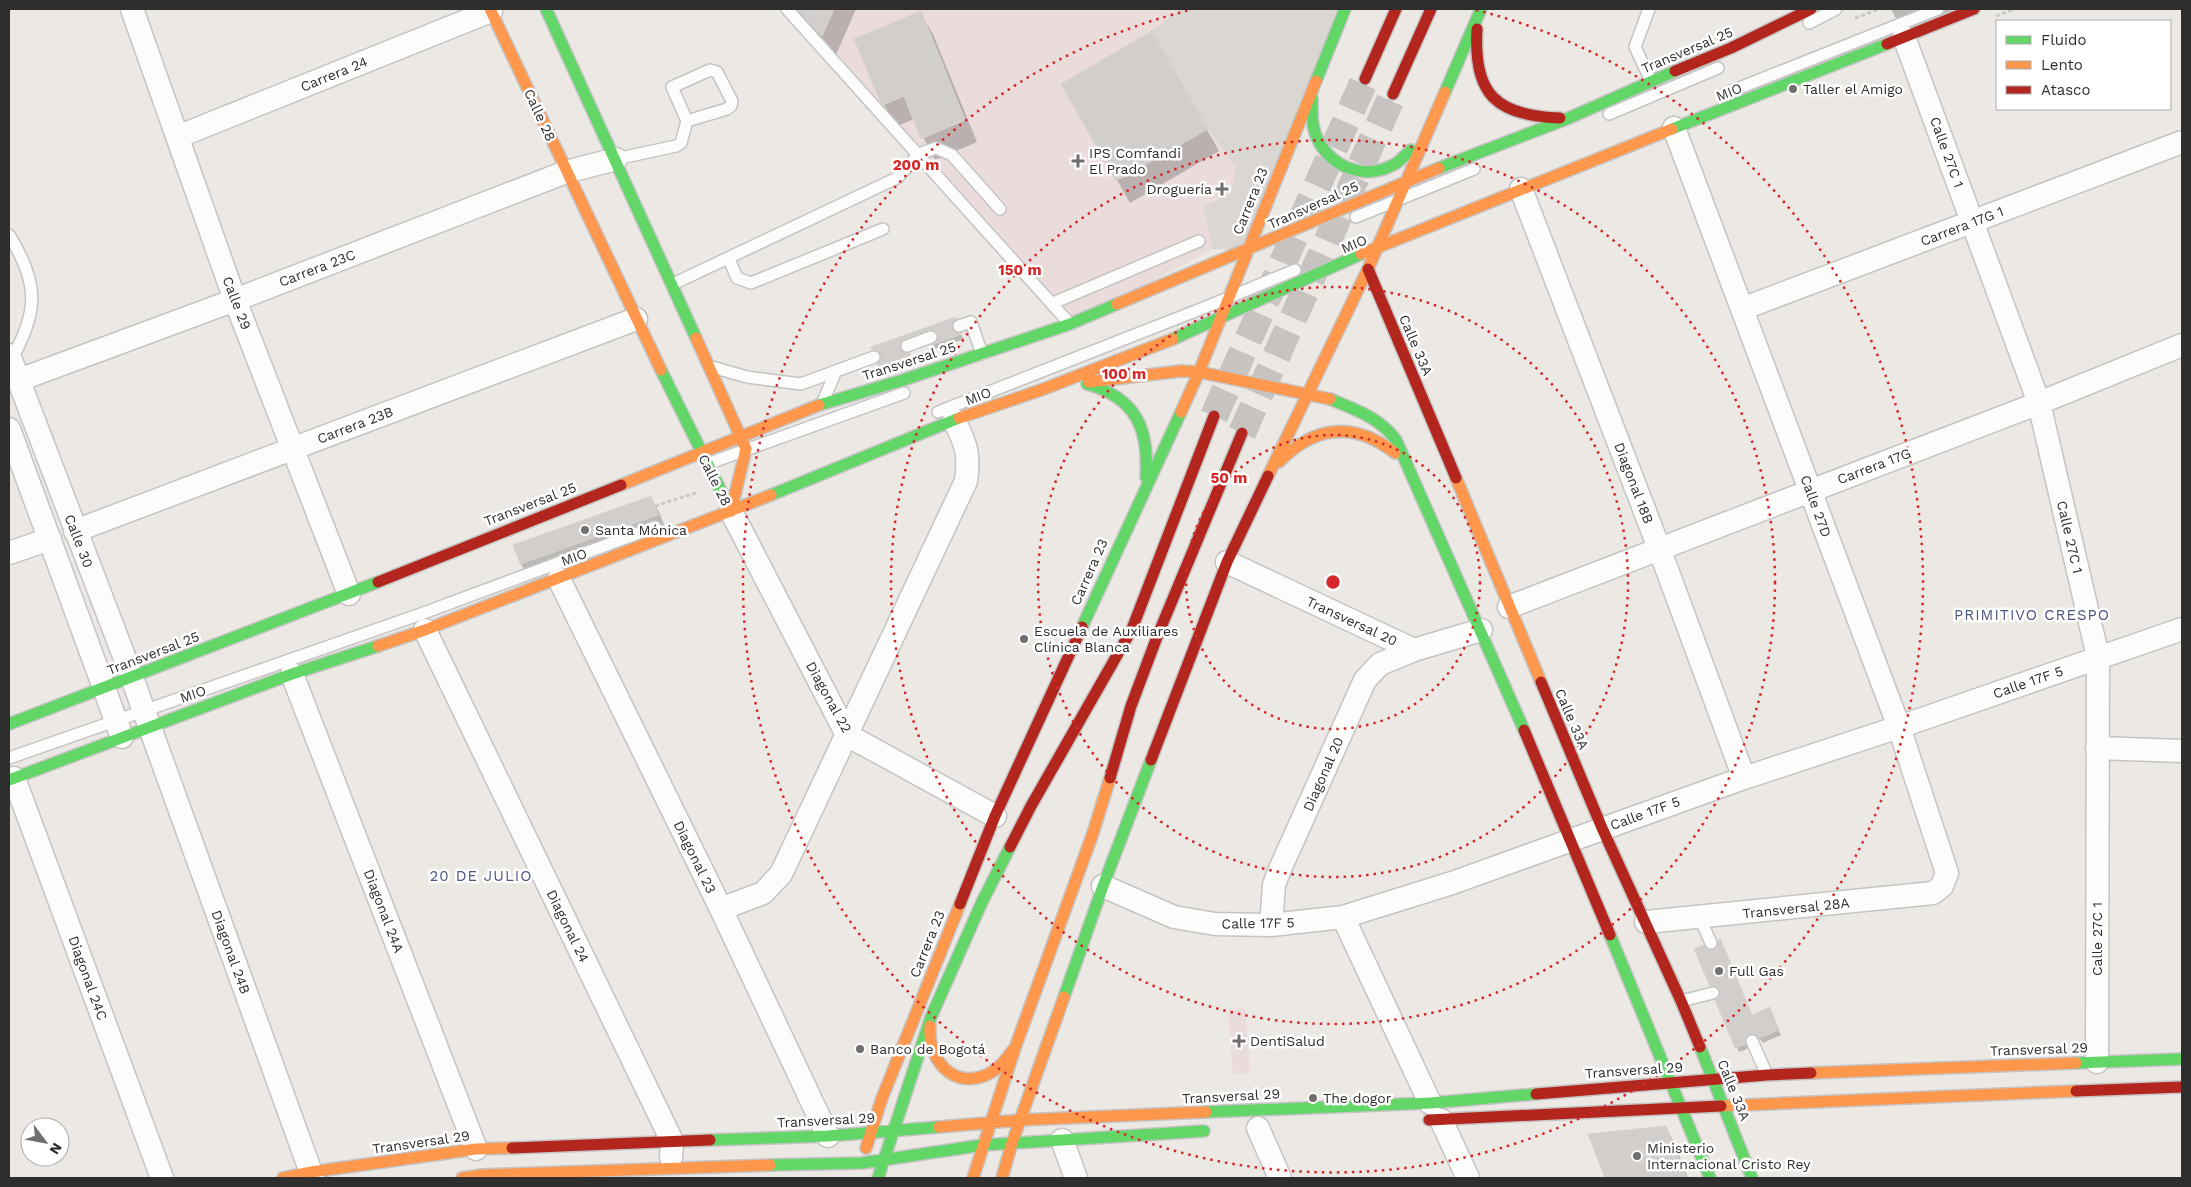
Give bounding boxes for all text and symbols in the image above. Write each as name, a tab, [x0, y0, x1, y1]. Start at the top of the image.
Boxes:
legend	[1996, 20, 2171, 110]
street label: Transversal 25	[1639, 24, 1735, 76]
text: Fluido	[2041, 31, 2086, 49]
street label: Carrera 24	[298, 53, 370, 95]
text: Lento	[2041, 56, 2083, 74]
street label: MIO	[1714, 80, 1744, 104]
place label: Taller el Amigo	[1803, 81, 1903, 97]
text: Atasco	[2041, 81, 2090, 99]
marker: Taller el Amigo	[1787, 83, 1799, 95]
street label: Calle 28	[521, 86, 559, 144]
street label: Calle 27C 1	[1927, 114, 1967, 190]
place label: IPS Comfandi El Prado	[1089, 145, 1181, 177]
marker: IPS Comfandi El Prado	[1071, 154, 1085, 168]
text: 200 m	[893, 156, 939, 174]
street label: Carrera 23	[1229, 165, 1271, 237]
street label: Transversal 25	[1265, 178, 1361, 232]
place label: Droguería	[1147, 181, 1212, 197]
marker: Droguería	[1216, 183, 1228, 195]
street label: Carrera 17G 1	[1918, 203, 2006, 249]
street label: MIO	[1339, 231, 1369, 257]
street label: Carrera 23C	[276, 246, 358, 290]
text: 150 m	[998, 261, 1042, 279]
street label: Calle 29	[220, 274, 254, 332]
street label: Calle 33A	[1396, 312, 1436, 378]
street label: Transversal 25	[860, 338, 958, 384]
text: 100 m	[1102, 365, 1146, 383]
street label: MIO	[963, 384, 993, 408]
street label: Carrera 23B	[315, 403, 395, 447]
street label: Diagonal 18B	[1611, 440, 1657, 526]
street label: Carrera 17G	[1835, 445, 1913, 487]
street label: Calle 28	[695, 452, 735, 508]
text: 50 m	[1211, 469, 1247, 487]
street label: Calle 27D	[1797, 473, 1835, 539]
street label: Transversal 25	[482, 479, 578, 529]
street label: Calle 27C 1	[2054, 499, 2086, 575]
street label: Calle 30	[62, 512, 96, 570]
place label: Santa Mónica	[595, 522, 687, 538]
marker: Santa Mónica	[579, 524, 591, 536]
street label: Carrera 23	[1067, 536, 1111, 608]
street label: MIO	[559, 545, 589, 569]
centre of rings	[1324, 573, 1342, 591]
street label: Transversal 20	[1304, 593, 1400, 649]
district label: PRIMITIVO CRESPO	[1954, 606, 2110, 624]
place label: Escuela de Auxiliares Clínica Blanca	[1034, 623, 1178, 655]
street label: Transversal 25	[105, 628, 201, 678]
marker: Escuela de Auxiliares Clínica Blanca	[1018, 633, 1030, 645]
street label: Diagonal 22	[803, 659, 855, 735]
street label: Calle 17F 5	[1991, 663, 2065, 701]
street label: MIO	[178, 682, 208, 706]
street label: Calle 33A	[1552, 686, 1592, 752]
street label: Diagonal 20	[1300, 734, 1346, 814]
street label: Calle 17F 5	[1608, 793, 1682, 833]
street label: Diagonal 23	[670, 818, 720, 896]
street label: Diagonal 24A	[361, 867, 407, 955]
district label: 20 DE JULIO	[429, 867, 533, 885]
street label: Diagonal 24	[543, 887, 593, 965]
street label: Transversal 28A	[1742, 894, 1850, 922]
street label: Calle 27C 1	[2089, 902, 2105, 976]
street label: Diagonal 24B	[208, 908, 254, 996]
street label: Carrera 23	[906, 908, 948, 980]
street label: Calle 17F 5	[1221, 914, 1295, 932]
street label: Diagonal 24C	[65, 934, 111, 1022]
place label: Full Gas	[1729, 963, 1784, 979]
marker: Full Gas	[1713, 965, 1725, 977]
place label: DentiSalud	[1250, 1033, 1325, 1049]
marker: DentiSalud	[1232, 1034, 1246, 1048]
street label: Transversal 29	[1990, 1039, 2088, 1059]
place label: Banco de Bogotá	[870, 1041, 986, 1057]
marker: Banco de Bogotá	[854, 1043, 866, 1055]
street label: Calle 33A	[1714, 1057, 1754, 1123]
street label: Transversal 29	[1584, 1059, 1684, 1081]
street label: Transversal 29	[1182, 1085, 1280, 1107]
place label: The dogor	[1323, 1090, 1392, 1106]
marker: The dogor	[1307, 1092, 1319, 1104]
street label: Transversal 29	[777, 1109, 875, 1131]
north arrow	[20, 1117, 70, 1167]
street label: Transversal 29	[371, 1127, 471, 1157]
text: N	[46, 1140, 66, 1158]
place label: Ministerio Internacional Cristo Rey	[1647, 1140, 1811, 1172]
marker: Ministerio Internacional Cristo Rey	[1631, 1150, 1643, 1162]

